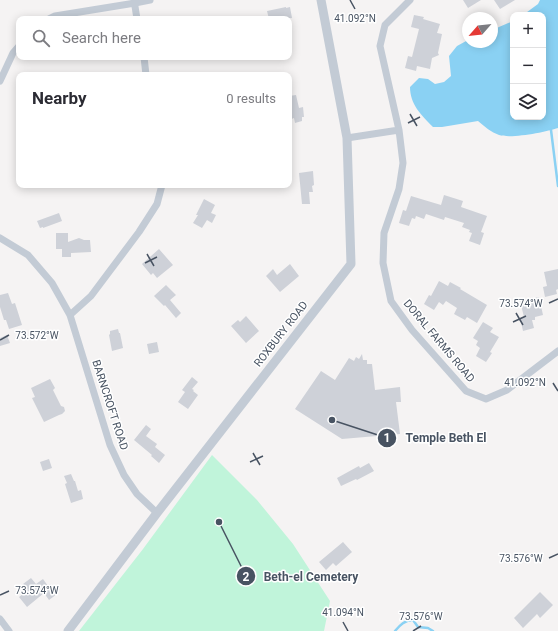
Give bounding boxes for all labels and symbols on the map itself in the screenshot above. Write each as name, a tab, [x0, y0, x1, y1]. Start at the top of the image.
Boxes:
north arrow	[462, 12, 498, 48]
text: 41.092°N	[334, 13, 376, 24]
street label: DORAL FARMS ROAD	[401, 297, 477, 385]
text: 73.574°W	[499, 298, 543, 309]
street label: ROXBURY ROAD	[251, 299, 311, 369]
text: 73.572°W	[15, 330, 59, 341]
street label: BARNCROFT ROAD	[89, 358, 131, 452]
text: 41.092°N	[504, 377, 546, 388]
callout: Temple Beth El	[377, 426, 494, 450]
text: 1	[384, 431, 390, 445]
text: Temple Beth El	[406, 431, 487, 445]
text: 73.576°W	[499, 553, 543, 564]
callout: Beth-el Cemetery	[236, 564, 367, 588]
text: 2	[243, 570, 250, 584]
text: Beth-el Cemetery	[264, 570, 359, 584]
text: 73.574°W	[15, 585, 59, 596]
text: 41.094°N	[322, 607, 364, 618]
text: 73.576°W	[399, 611, 443, 622]

